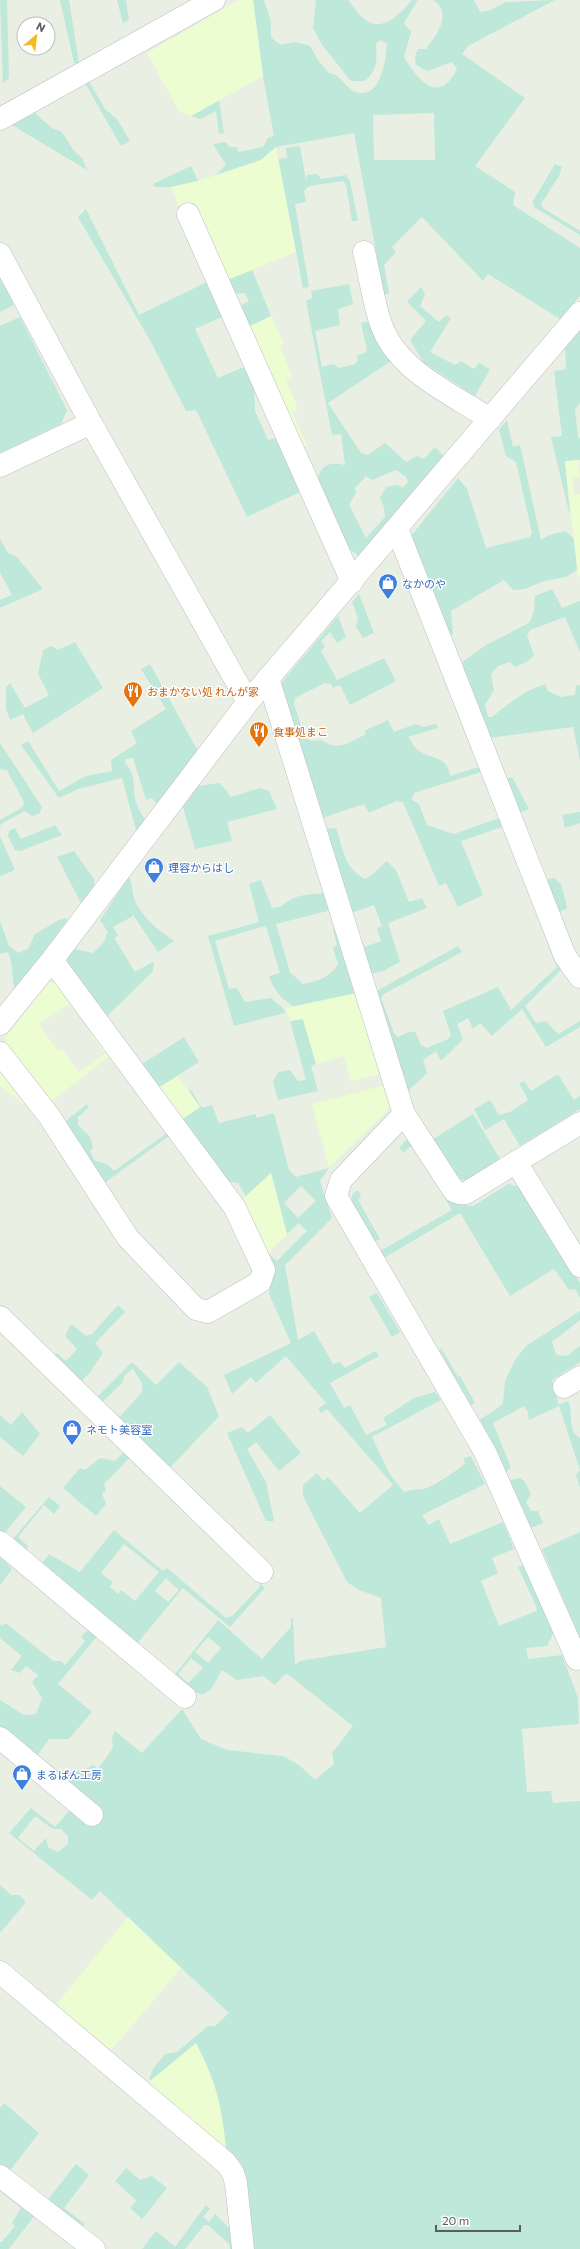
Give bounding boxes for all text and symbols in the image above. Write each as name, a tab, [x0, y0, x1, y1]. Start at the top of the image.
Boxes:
north arrow	[16, 16, 56, 56]
text: N	[34, 19, 48, 34]
shop icon: なかのや	[377, 572, 399, 600]
place label: なかのや	[402, 577, 446, 590]
restaurant icon: おまかない処 れんが家	[122, 680, 144, 708]
place label: おまかない処 れんが家	[147, 685, 259, 698]
restaurant icon: 食事処まこ	[248, 720, 270, 748]
place label: 食事処まこ	[273, 725, 328, 738]
shop icon: 理容からはし	[143, 856, 165, 884]
place label: 理容からはし	[168, 861, 234, 874]
shop icon: ネモト美容室	[61, 1418, 83, 1446]
place label: ネモト美容室	[86, 1423, 152, 1436]
shop icon: まるぱん工房	[11, 1763, 33, 1791]
place label: まるぱん工房	[36, 1768, 102, 1781]
scale bar	[436, 2207, 520, 2233]
text: 20 m	[442, 2213, 469, 2227]

